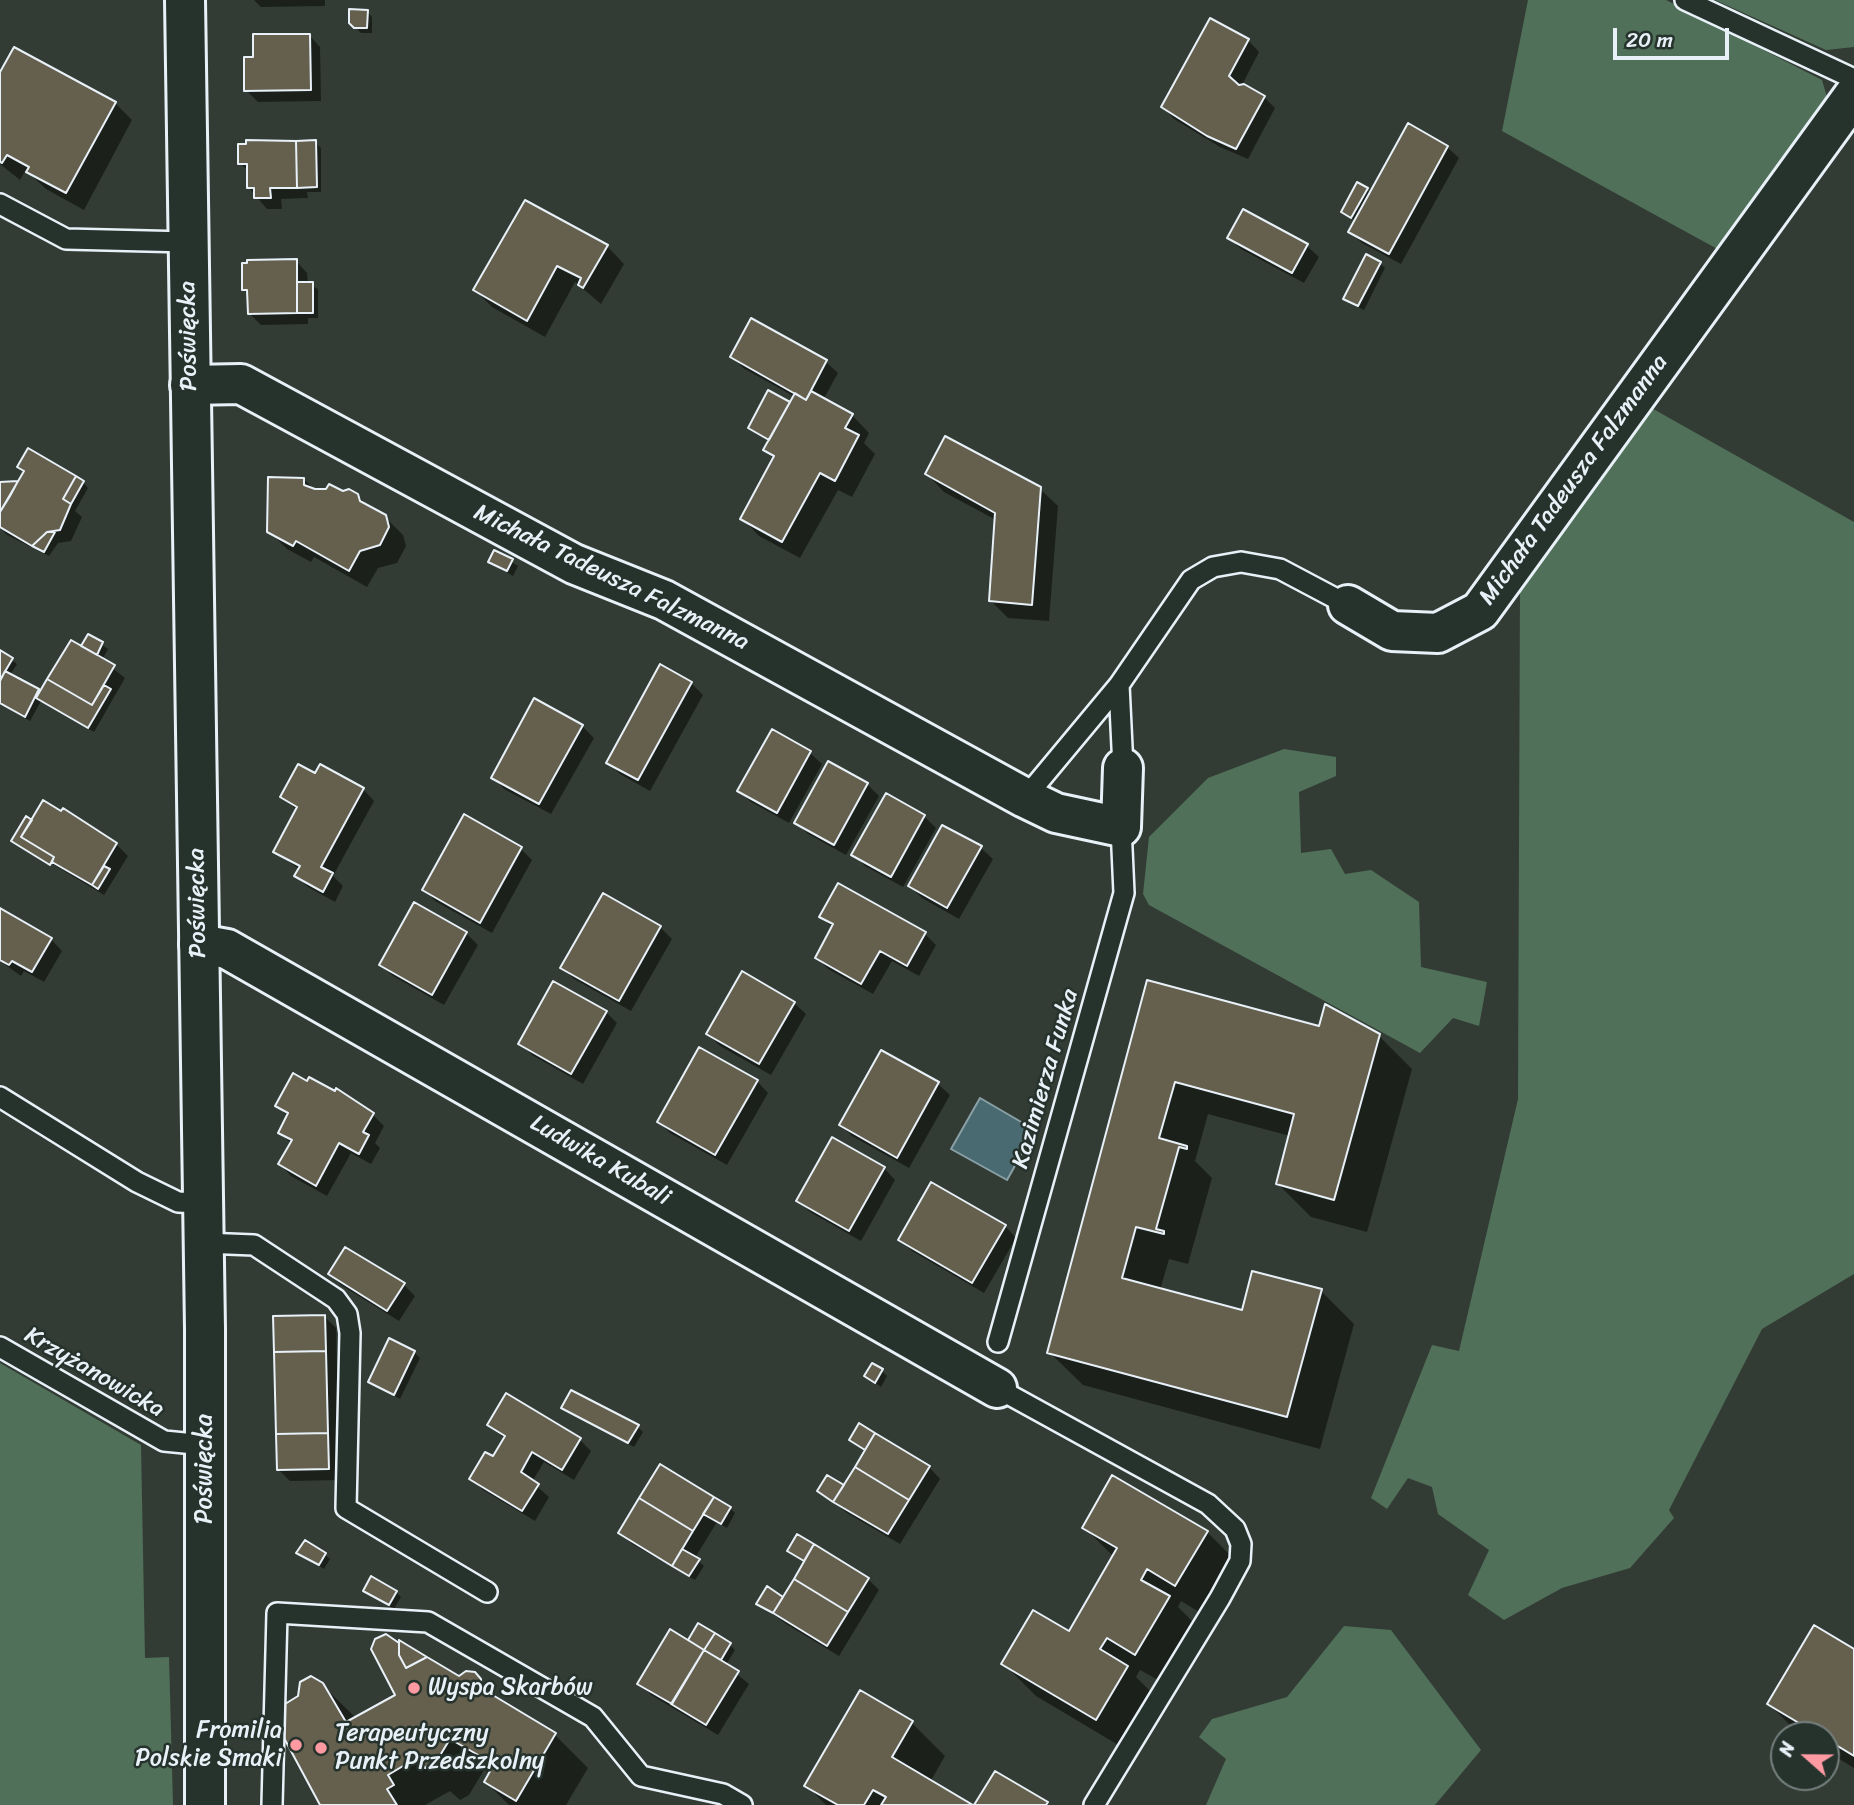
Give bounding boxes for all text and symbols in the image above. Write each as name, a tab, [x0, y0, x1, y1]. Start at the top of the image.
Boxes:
scale bar	[1616, 14, 1731, 58]
text: 20 m	[1626, 21, 1673, 59]
street label: Poświęcka	[174, 281, 204, 391]
street label: Michała Tadeusza Falzmanna	[1473, 349, 1675, 611]
street label: Michała Tadeusza Falzmanna	[469, 499, 753, 657]
street label: Poświęcka	[183, 848, 213, 958]
street label: Kazimierza Funka	[1007, 986, 1085, 1172]
street label: Ludwika Kubali	[525, 1109, 675, 1213]
street label: Krzyżanowicka	[19, 1321, 169, 1425]
street label: Poświęcka	[191, 1414, 219, 1524]
place label: Wyspa Skarbów	[428, 1674, 592, 1702]
marker: Wyspa Skarbów	[406, 1680, 422, 1696]
place label: Fromilia Polskie Smaki	[135, 1717, 282, 1773]
place label: Terapeutyczny Punkt Przedszkolny	[335, 1720, 544, 1776]
north arrow	[1770, 1721, 1840, 1791]
marker: Fromilia Polskie Smaki	[288, 1737, 304, 1753]
text: N	[1769, 1737, 1805, 1761]
marker: Terapeutyczny Punkt Przedszkolny	[313, 1740, 329, 1756]

